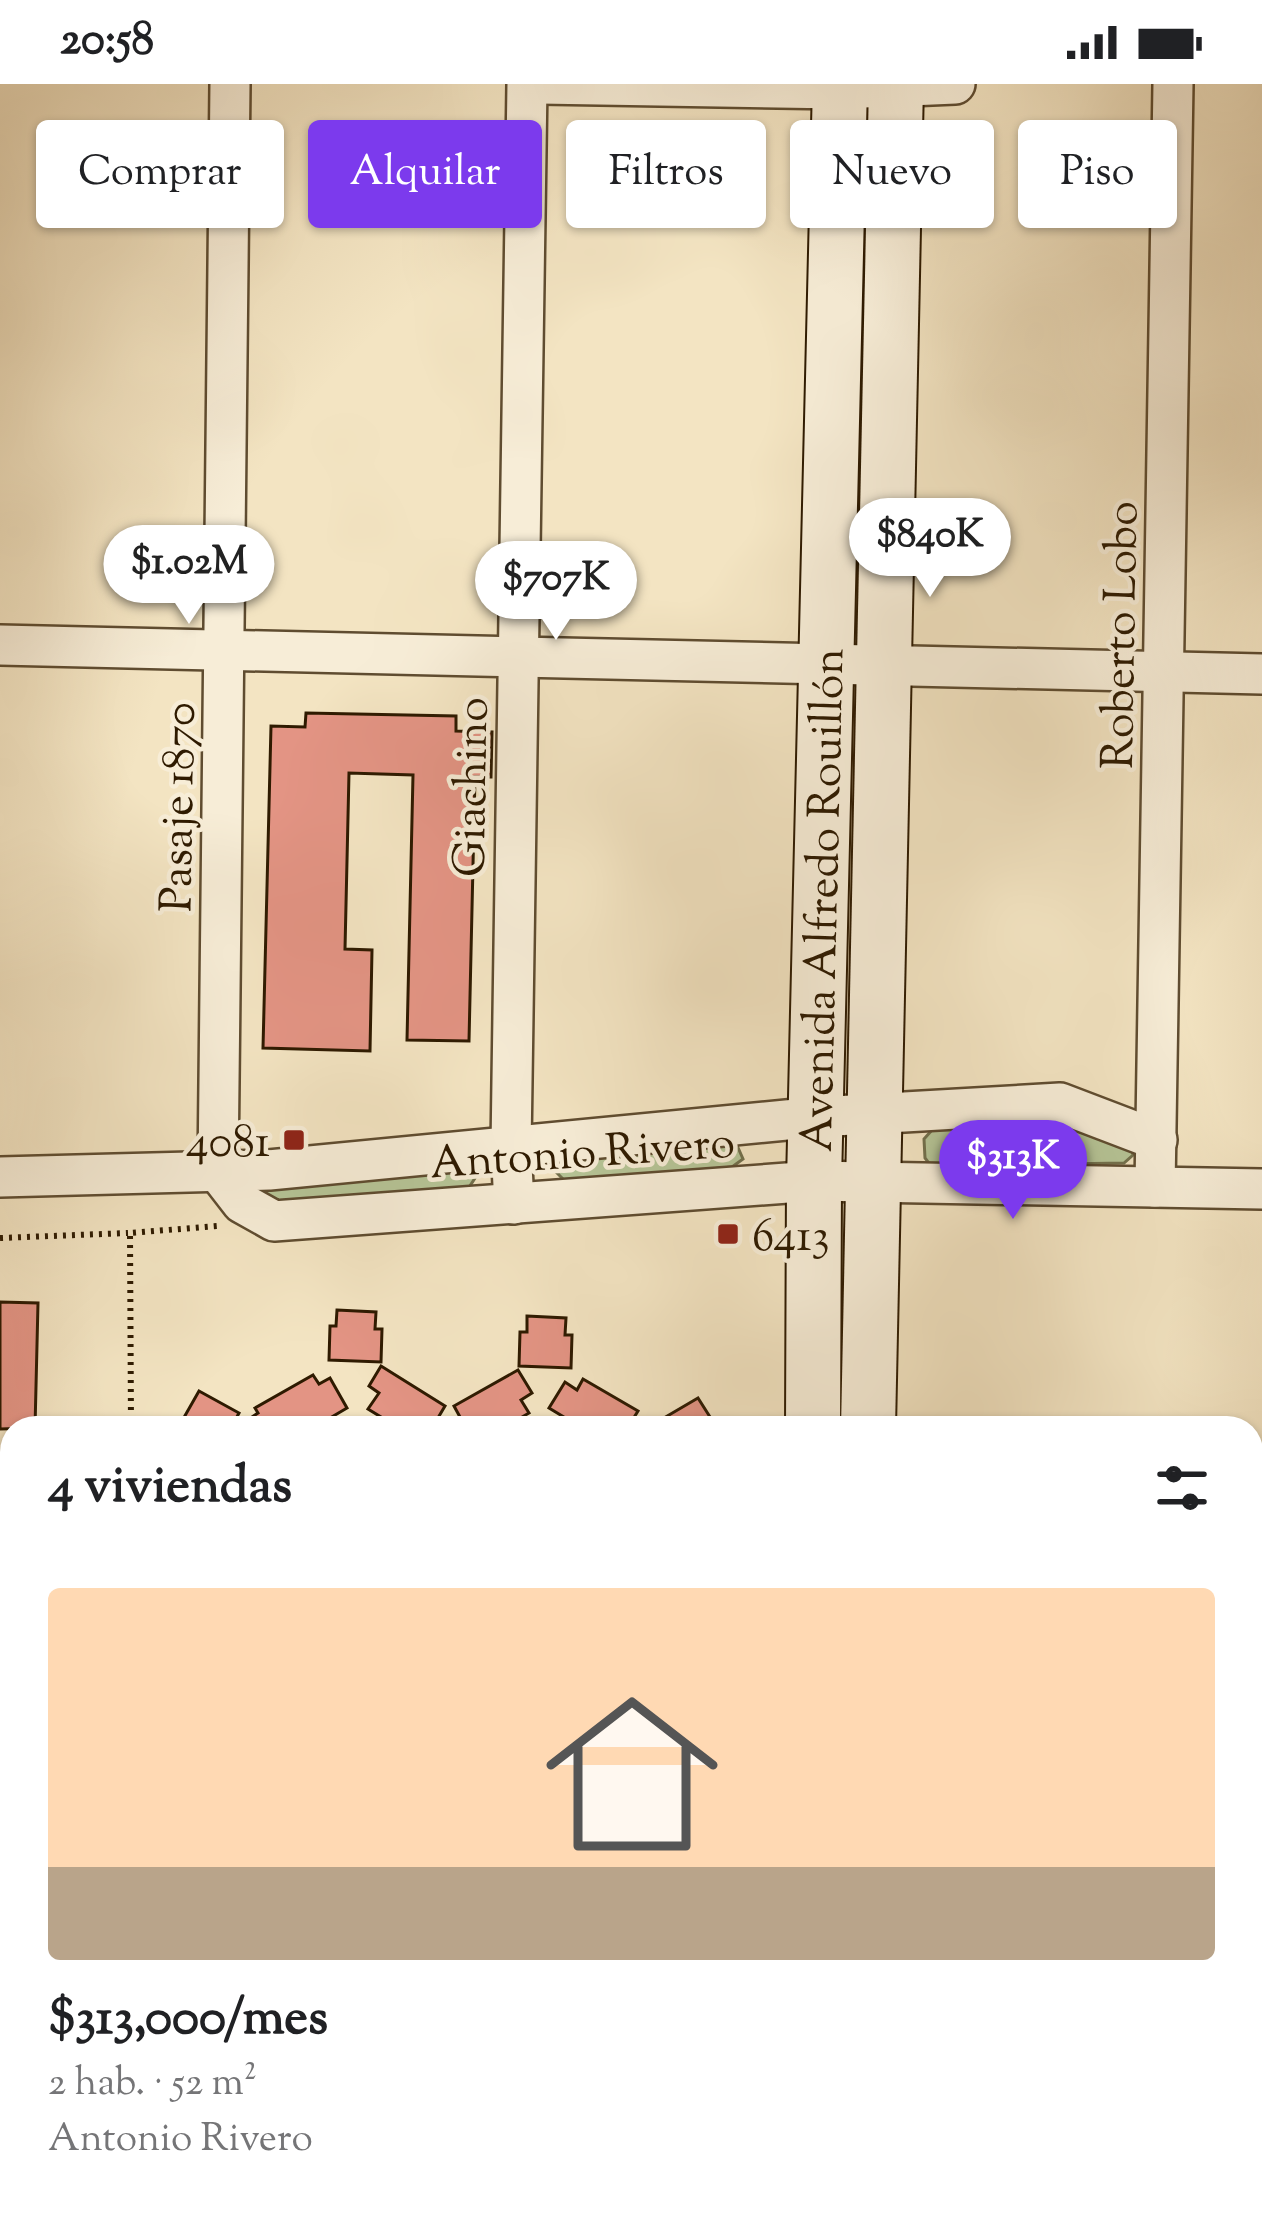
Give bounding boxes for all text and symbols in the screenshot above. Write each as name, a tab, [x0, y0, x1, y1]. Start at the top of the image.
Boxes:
text: 20:58	[60, 10, 154, 75]
chip: Comprar	[36, 120, 284, 228]
chip: Alquilar	[308, 120, 542, 228]
chip: Filtros	[566, 120, 766, 228]
chip: Nuevo	[790, 120, 994, 228]
chip: Piso	[1018, 120, 1177, 228]
pin: $840K	[846, 498, 1014, 600]
street label: Roberto Lobo	[1089, 501, 1158, 770]
text: $840K	[876, 509, 984, 565]
pin: $1.02M	[91, 525, 287, 627]
text: $1.02M	[130, 536, 248, 592]
pin: $707K	[472, 541, 640, 643]
text: $707K	[502, 552, 610, 608]
street label: Avenida Alfredo Rouillón	[788, 647, 865, 1153]
street label: Giachino	[440, 697, 509, 878]
street label: Pasaje 1870	[147, 702, 216, 913]
place label: 4081	[186, 1113, 270, 1178]
street label: Antonio Rivero	[428, 1113, 737, 1200]
pin: $313K	[929, 1120, 1097, 1222]
marker: 4081	[281, 1127, 307, 1153]
text: $313K	[966, 1131, 1060, 1187]
place label: 6413	[752, 1207, 830, 1272]
marker: 6413	[715, 1221, 741, 1247]
text: 4 viviendas	[48, 1452, 292, 1525]
icon: filters	[1149, 1455, 1215, 1521]
icon: home	[524, 1666, 740, 1882]
text: $313,000/mes	[48, 1984, 328, 2057]
text: 2 hab. · 52 m²	[48, 2057, 257, 2113]
text: Antonio Rivero	[48, 2113, 313, 2169]

